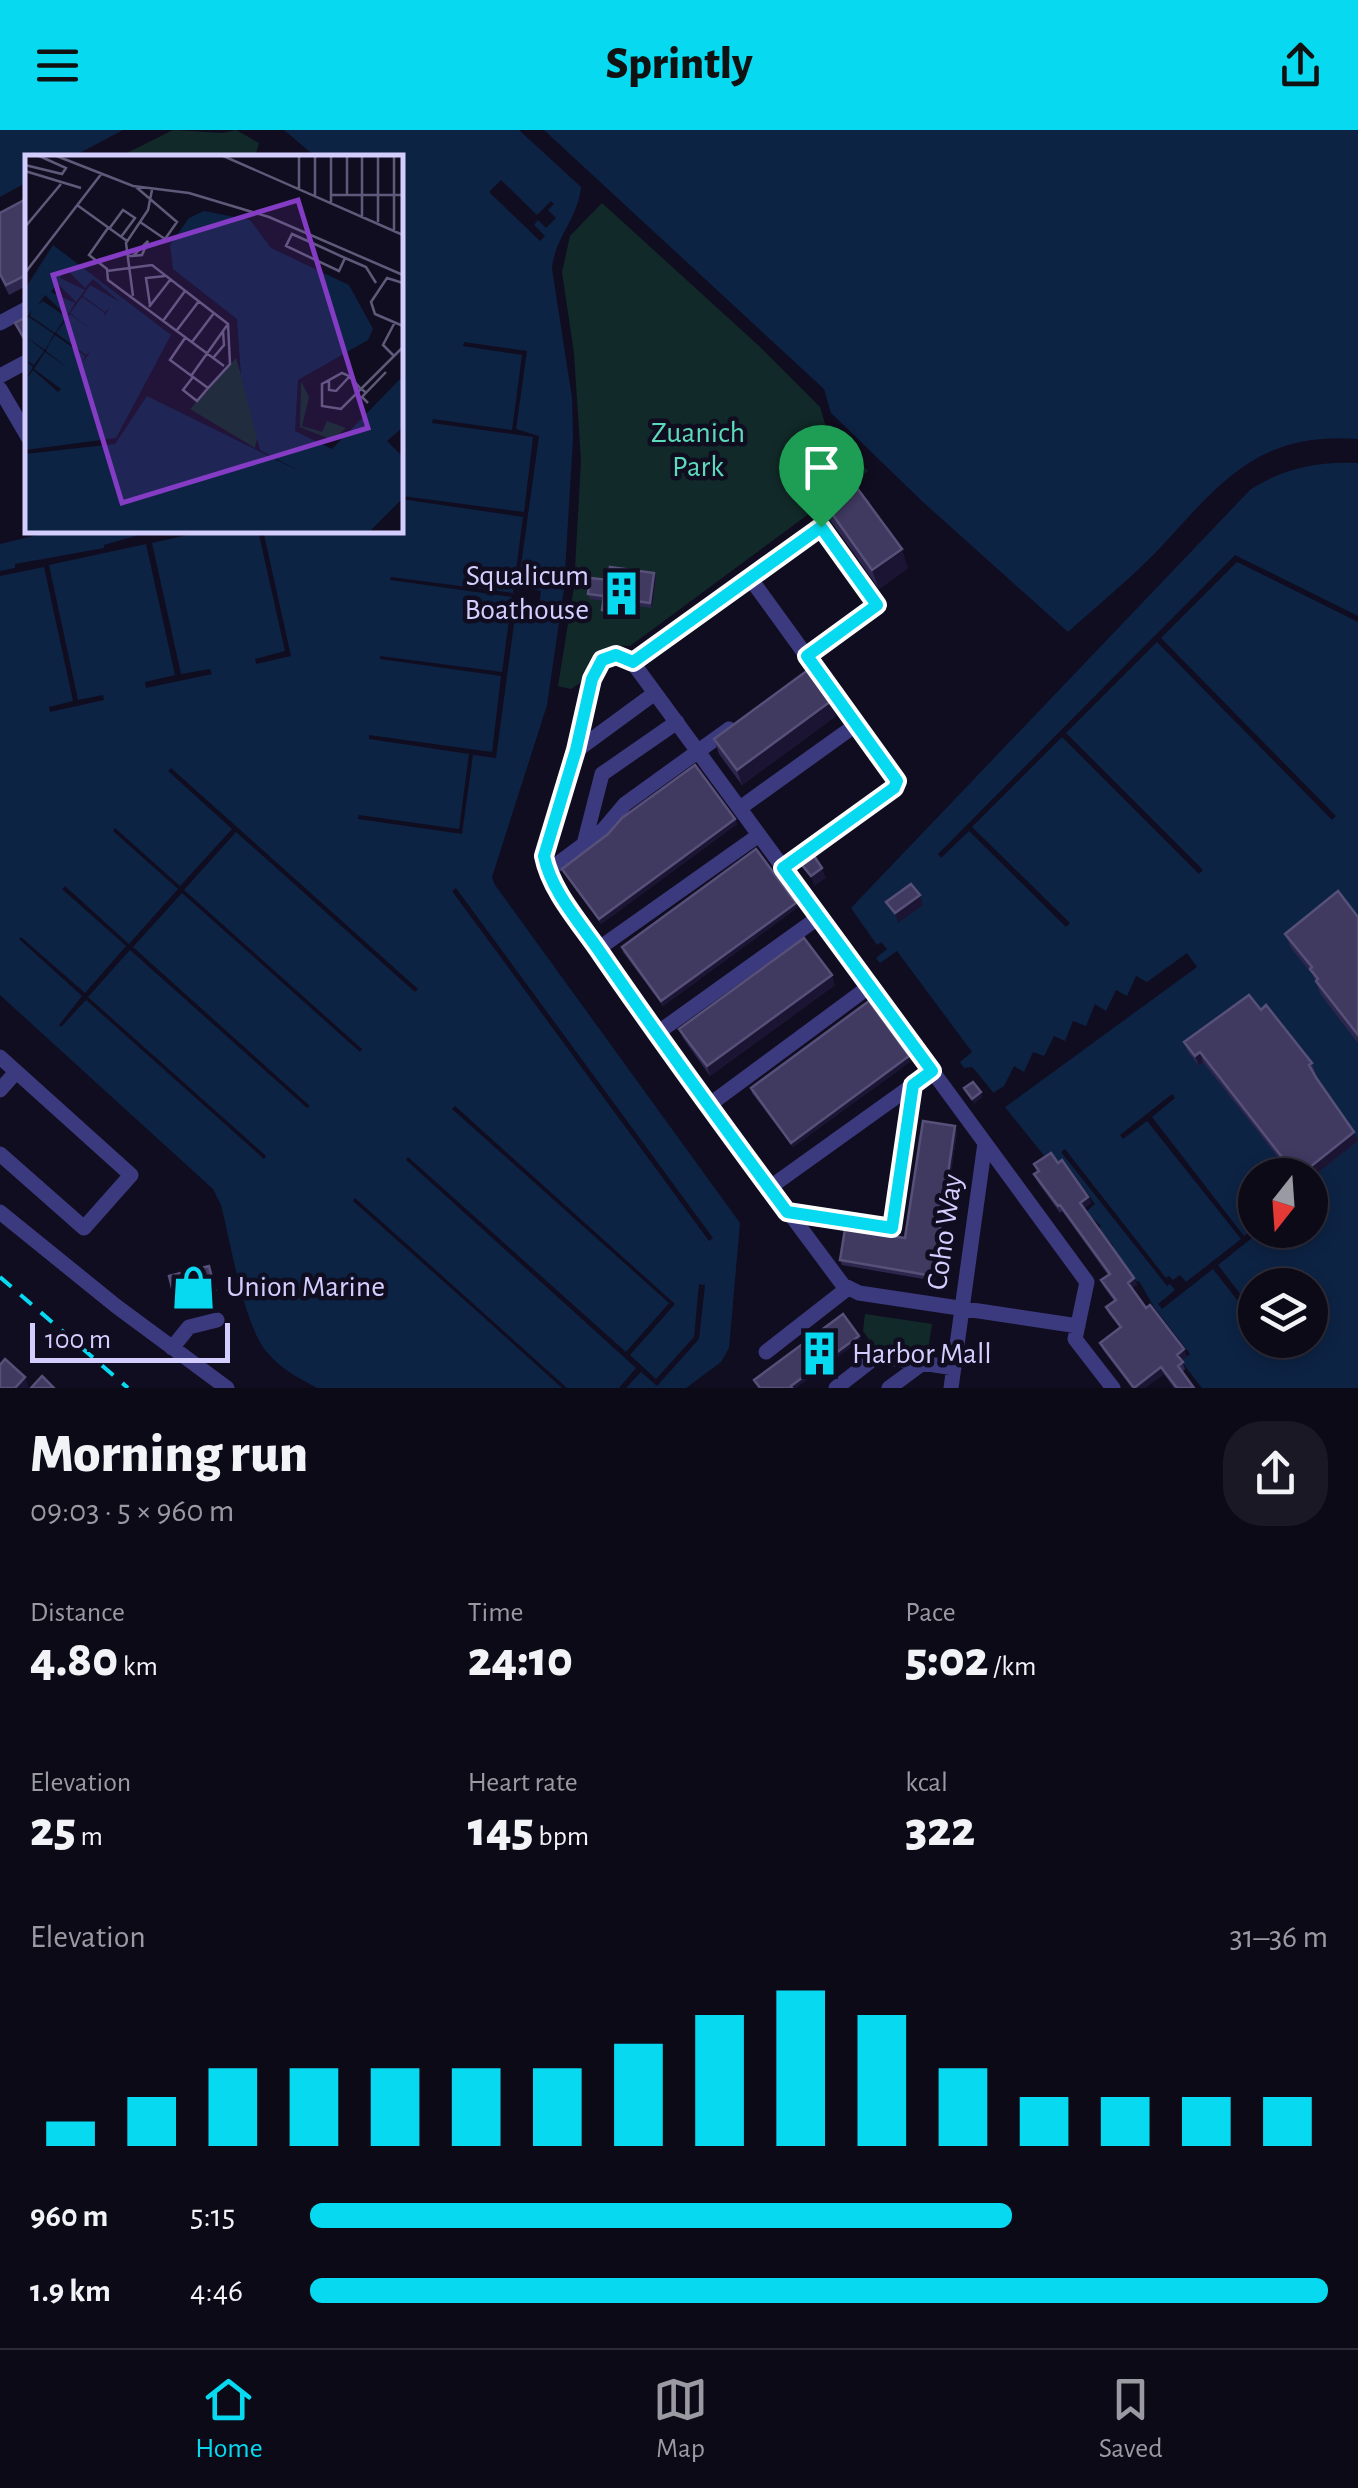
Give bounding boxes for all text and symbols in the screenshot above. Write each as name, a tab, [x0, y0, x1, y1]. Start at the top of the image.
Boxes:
icon: menu	[30, 38, 85, 93]
icon: share	[1273, 38, 1328, 93]
text: Sprintly	[605, 42, 753, 87]
inset map	[25, 155, 402, 532]
park label: Zuanich Park	[651, 418, 745, 482]
pin	[779, 425, 864, 528]
icon: arrive	[794, 440, 849, 495]
place label: Squalicum Boathouse	[464, 561, 589, 625]
building icon: Squalicum Boathouse	[598, 569, 646, 617]
north arrow	[1238, 1158, 1328, 1248]
map controls	[1238, 1158, 1328, 1358]
street label: Coho Way	[922, 1172, 968, 1292]
shop icon: Union Marine	[169, 1263, 217, 1311]
button: layers	[1238, 1268, 1328, 1358]
place label: Union Marine	[226, 1272, 385, 1302]
scale bar	[30, 1318, 230, 1362]
text: 100 m	[45, 1326, 111, 1354]
building icon: Harbor Mall	[795, 1330, 843, 1378]
place label: Harbor Mall	[852, 1339, 992, 1369]
button: share	[1223, 1421, 1328, 1526]
text: Morning run	[30, 1427, 308, 1482]
text: 09:03 · 5 × 960 m	[30, 1495, 234, 1527]
text: Distance	[30, 1599, 125, 1627]
text: Time	[468, 1599, 523, 1627]
text: Pace	[905, 1599, 956, 1627]
text: 4.80	[30, 1635, 118, 1685]
text: 24:10	[468, 1635, 573, 1685]
text: 5:02	[905, 1635, 988, 1685]
text: km	[118, 1653, 158, 1681]
text: /km	[988, 1653, 1036, 1681]
text: Elevation	[30, 1769, 131, 1797]
text: Heart rate	[468, 1769, 578, 1797]
text: kcal	[905, 1769, 948, 1797]
text: 25	[30, 1805, 76, 1855]
text: 145	[468, 1805, 534, 1855]
text: 322	[905, 1805, 975, 1855]
text: m	[76, 1823, 103, 1851]
text: bpm	[534, 1823, 589, 1851]
text: Elevation	[30, 1921, 146, 1953]
text: 31–36 m	[1229, 1921, 1328, 1953]
text: 960 m	[30, 2200, 108, 2232]
text: 5:15	[190, 2200, 235, 2232]
text: 1.9 km	[30, 2275, 111, 2307]
text: 4:46	[190, 2275, 243, 2307]
tab: Home	[195, 2372, 263, 2466]
tab: Map	[653, 2372, 708, 2466]
tab: Saved	[1099, 2372, 1163, 2466]

